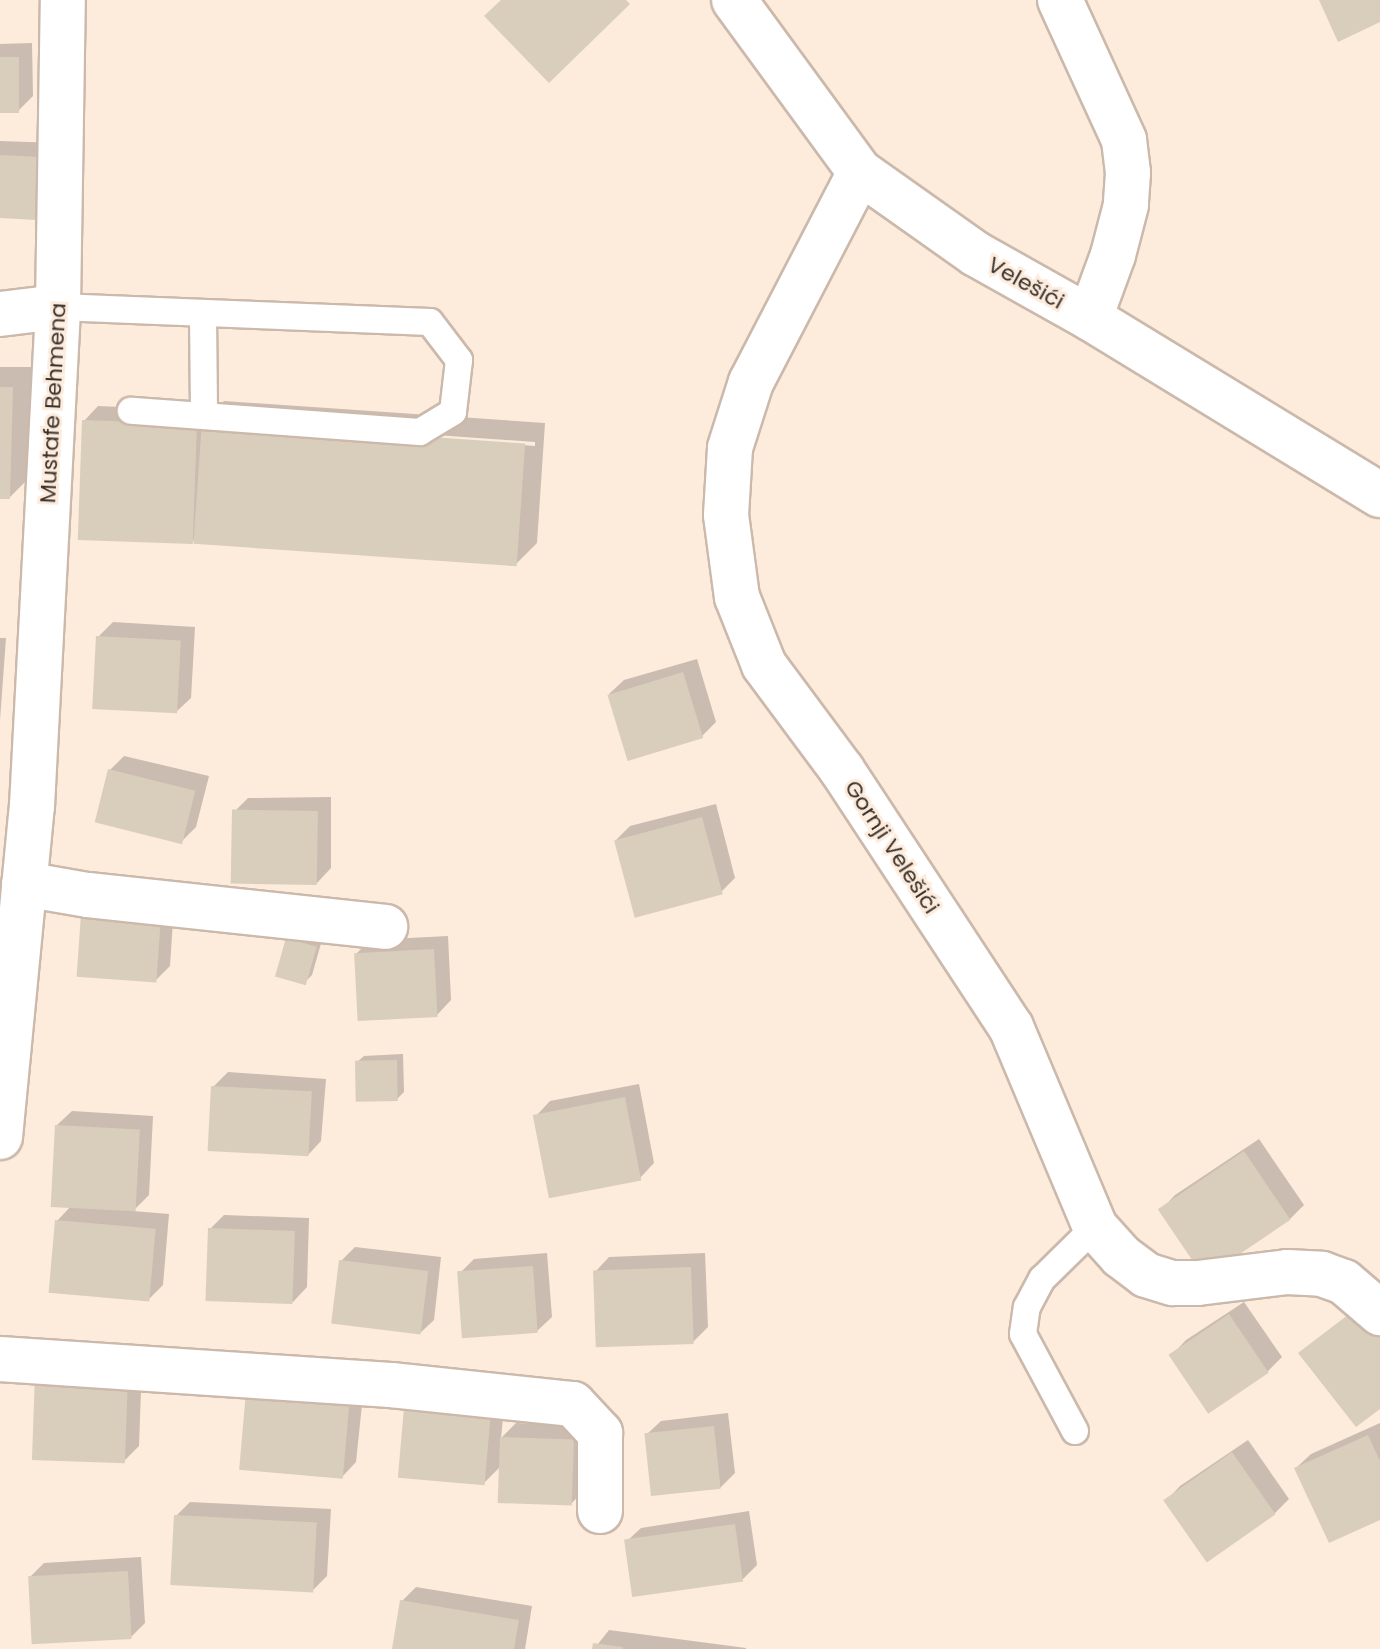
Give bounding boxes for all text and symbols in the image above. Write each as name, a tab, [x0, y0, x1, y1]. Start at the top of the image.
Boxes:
street label: Velešići	[983, 251, 1069, 315]
street label: Mustafe Behmena	[35, 302, 71, 504]
street label: Gornji Velešići	[839, 775, 945, 919]

